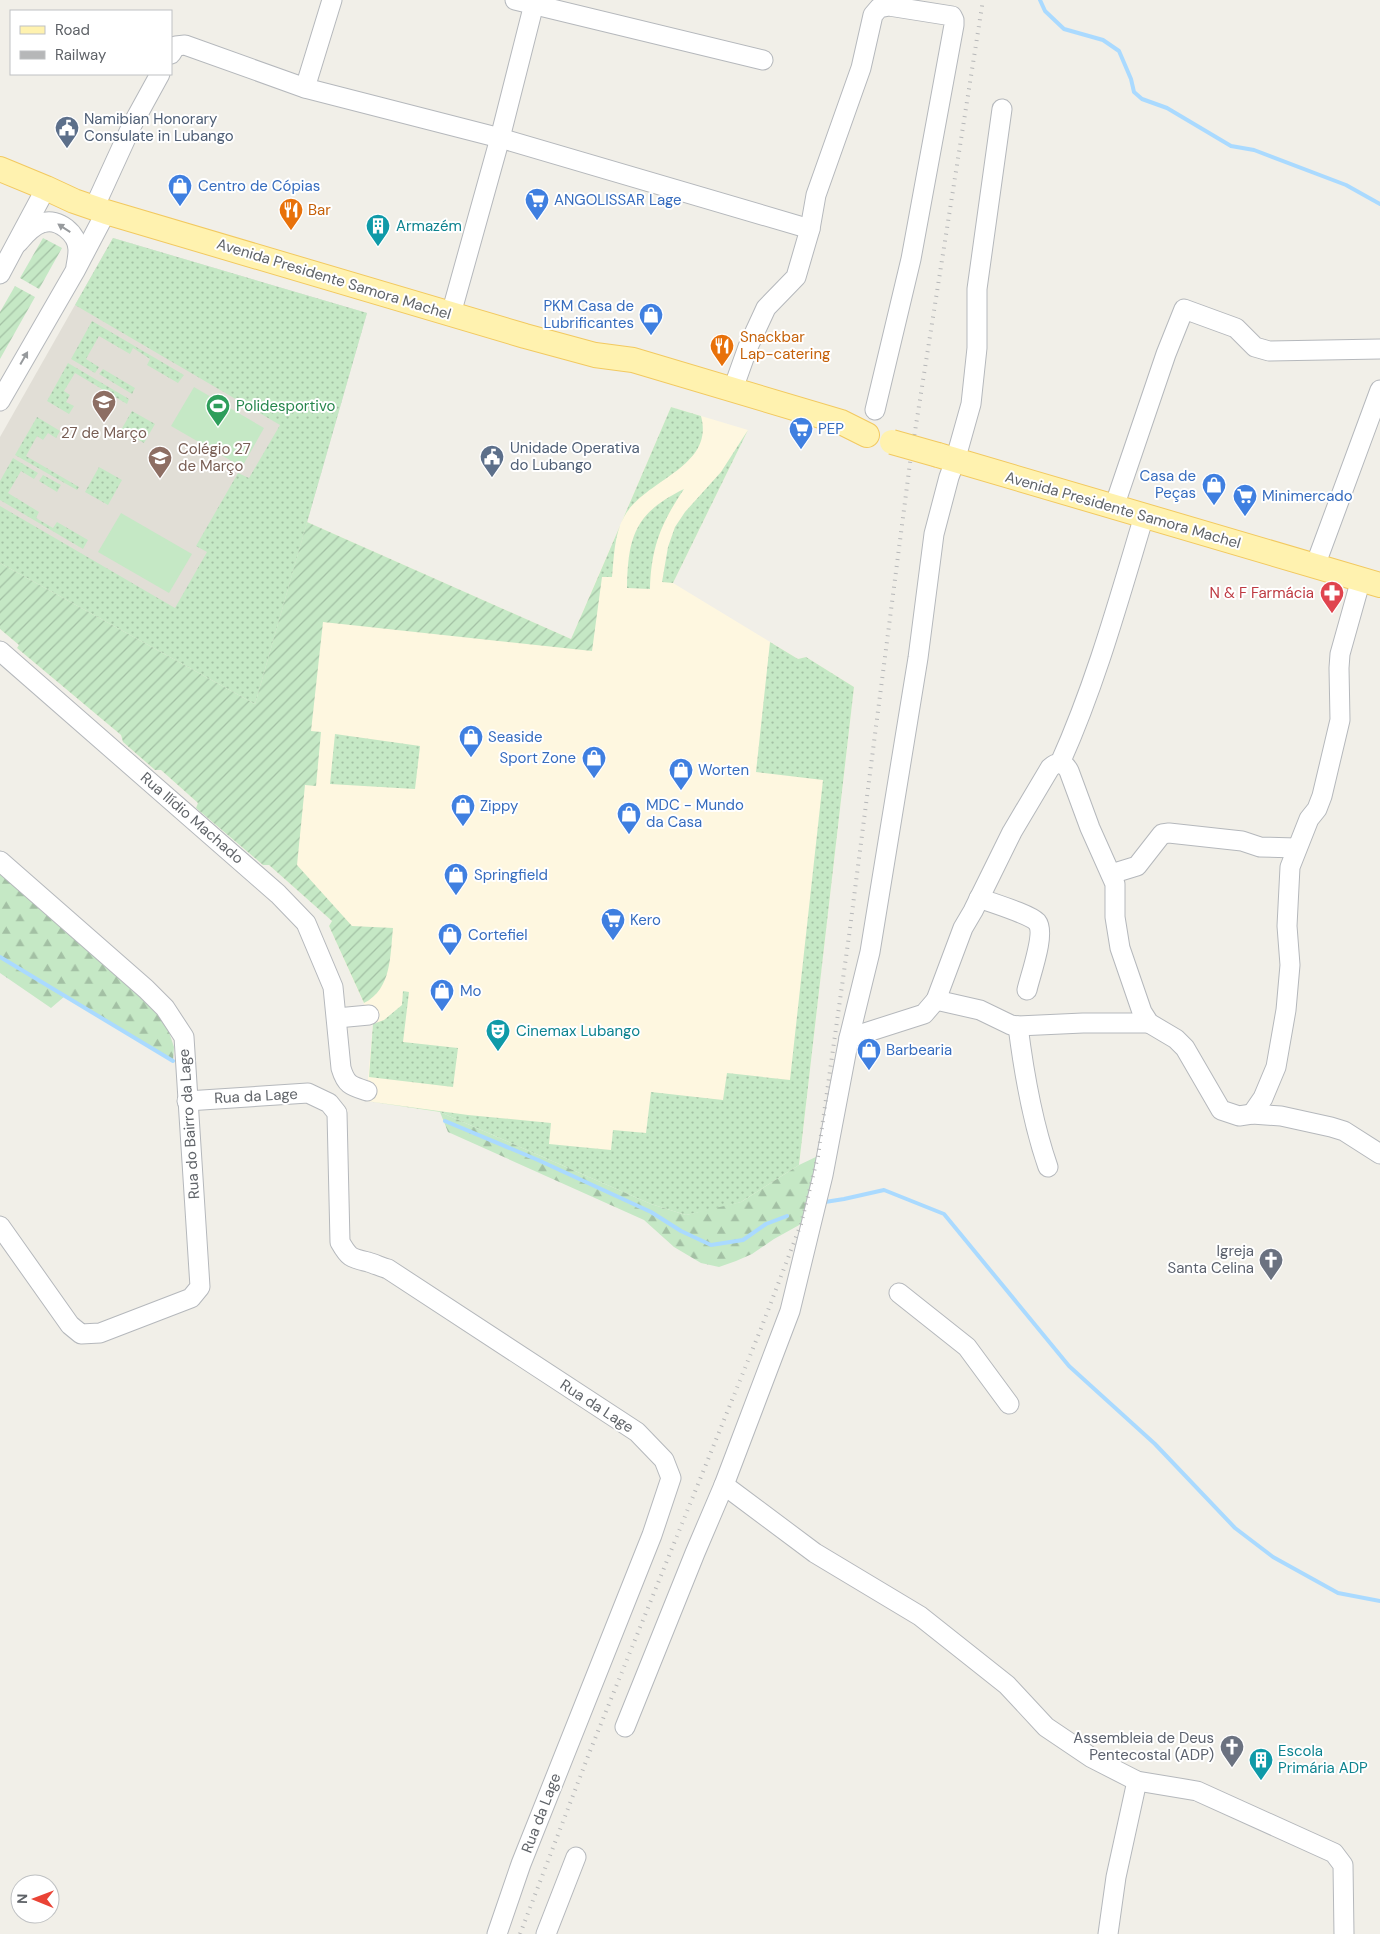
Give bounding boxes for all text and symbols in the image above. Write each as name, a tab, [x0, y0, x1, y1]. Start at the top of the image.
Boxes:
legend	[10, 10, 172, 75]
text: Road	[55, 20, 90, 40]
text: Railway	[55, 45, 107, 65]
place label: Namibian Honorary Consulate in Lubango	[84, 109, 234, 146]
public building icon: Namibian Honorary Consulate in Lubango	[54, 115, 80, 149]
shop icon: Centro de Cópias	[167, 173, 193, 207]
place label: Centro de Cópias	[198, 176, 320, 196]
supermarket icon: ANGOLISSAR Lage	[524, 187, 550, 221]
place label: ANGOLISSAR Lage	[554, 190, 682, 210]
restaurant icon: Bar	[278, 197, 304, 231]
place label: Bar	[308, 200, 331, 220]
building icon: Armazém	[365, 213, 391, 247]
place label: Armazém	[396, 216, 462, 236]
one-way arrow	[57, 224, 70, 233]
street label: Avenida Presidente Samora Machel	[214, 234, 454, 324]
place label: PKM Casa de Lubrificantes	[543, 296, 634, 333]
shop icon: PKM Casa de Lubrificantes	[638, 302, 664, 336]
place label: Snackbar Lap-catering	[740, 327, 830, 364]
restaurant icon: Snackbar Lap-catering	[709, 333, 735, 367]
one-way arrow	[20, 352, 29, 365]
school or university icon: 27 de Março	[91, 389, 117, 423]
sports icon: Polidesportivo	[205, 393, 231, 427]
place label: Polidesportivo	[236, 396, 335, 416]
supermarket icon: PEP	[788, 416, 814, 450]
place label: PEP	[818, 419, 844, 439]
place label: 27 de Março	[61, 423, 147, 443]
place label: Unidade Operativa do Lubango	[510, 438, 640, 475]
place label: Colégio 27 de Março	[178, 439, 251, 476]
public building icon: Unidade Operativa do Lubango	[479, 444, 505, 478]
school or university icon: Colégio 27 de Março	[147, 445, 173, 479]
place label: Casa de Peças	[1139, 466, 1196, 503]
street label: Avenida Presidente Samora Machel	[1003, 467, 1243, 553]
shop icon: Casa de Peças	[1201, 472, 1227, 506]
supermarket icon: Minimercado	[1232, 483, 1258, 517]
place label: Minimercado	[1262, 486, 1353, 506]
pharmacy icon: N & F Farmácia	[1319, 580, 1345, 614]
place label: N & F Farmácia	[1210, 583, 1314, 603]
shop icon: Seaside	[458, 724, 484, 758]
place label: Seaside	[488, 727, 542, 747]
shop icon: Sport Zone	[581, 745, 607, 779]
place label: Sport Zone	[499, 748, 576, 768]
shop icon: Worten	[668, 757, 694, 791]
place label: Worten	[698, 760, 749, 780]
street label: Rua Ilídio Machado	[136, 768, 248, 868]
shop icon: Zippy	[450, 793, 476, 827]
place label: MDC - Mundo da Casa	[646, 795, 744, 832]
place label: Zippy	[480, 796, 519, 816]
shop icon: MDC - Mundo da Casa	[616, 801, 642, 835]
shop icon: Springfield	[443, 862, 469, 896]
place label: Springfield	[474, 865, 548, 885]
supermarket icon: Kero	[600, 907, 626, 941]
place label: Kero	[630, 910, 661, 930]
shop icon: Cortefiel	[437, 922, 463, 956]
place label: Cortefiel	[468, 925, 528, 945]
shop icon: Mo	[429, 978, 455, 1012]
place label: Mo	[460, 981, 482, 1001]
theatre icon: Cinemax Lubango	[485, 1018, 511, 1052]
place label: Cinemax Lubango	[516, 1021, 640, 1041]
shop icon: Barbearia	[856, 1037, 882, 1071]
place label: Barbearia	[886, 1040, 952, 1060]
street label: Rua do Bairro da Lage	[174, 1048, 204, 1200]
street label: Rua da Lage	[214, 1084, 298, 1108]
place label: Igreja Santa Celina	[1168, 1241, 1254, 1278]
church icon: Igreja Santa Celina	[1258, 1247, 1284, 1281]
street label: Rua da Lage	[556, 1375, 638, 1437]
place label: Assembleia de Deus Pentecostal (ADP)	[1073, 1728, 1214, 1765]
church icon: Assembleia de Deus Pentecostal (ADP)	[1219, 1734, 1245, 1768]
place label: Escola Primária ADP	[1278, 1741, 1368, 1778]
building icon: Escola Primária ADP	[1248, 1747, 1274, 1781]
street label: Rua da Lage	[517, 1770, 565, 1856]
north arrow	[10, 1874, 60, 1924]
text: N	[13, 1894, 31, 1904]

